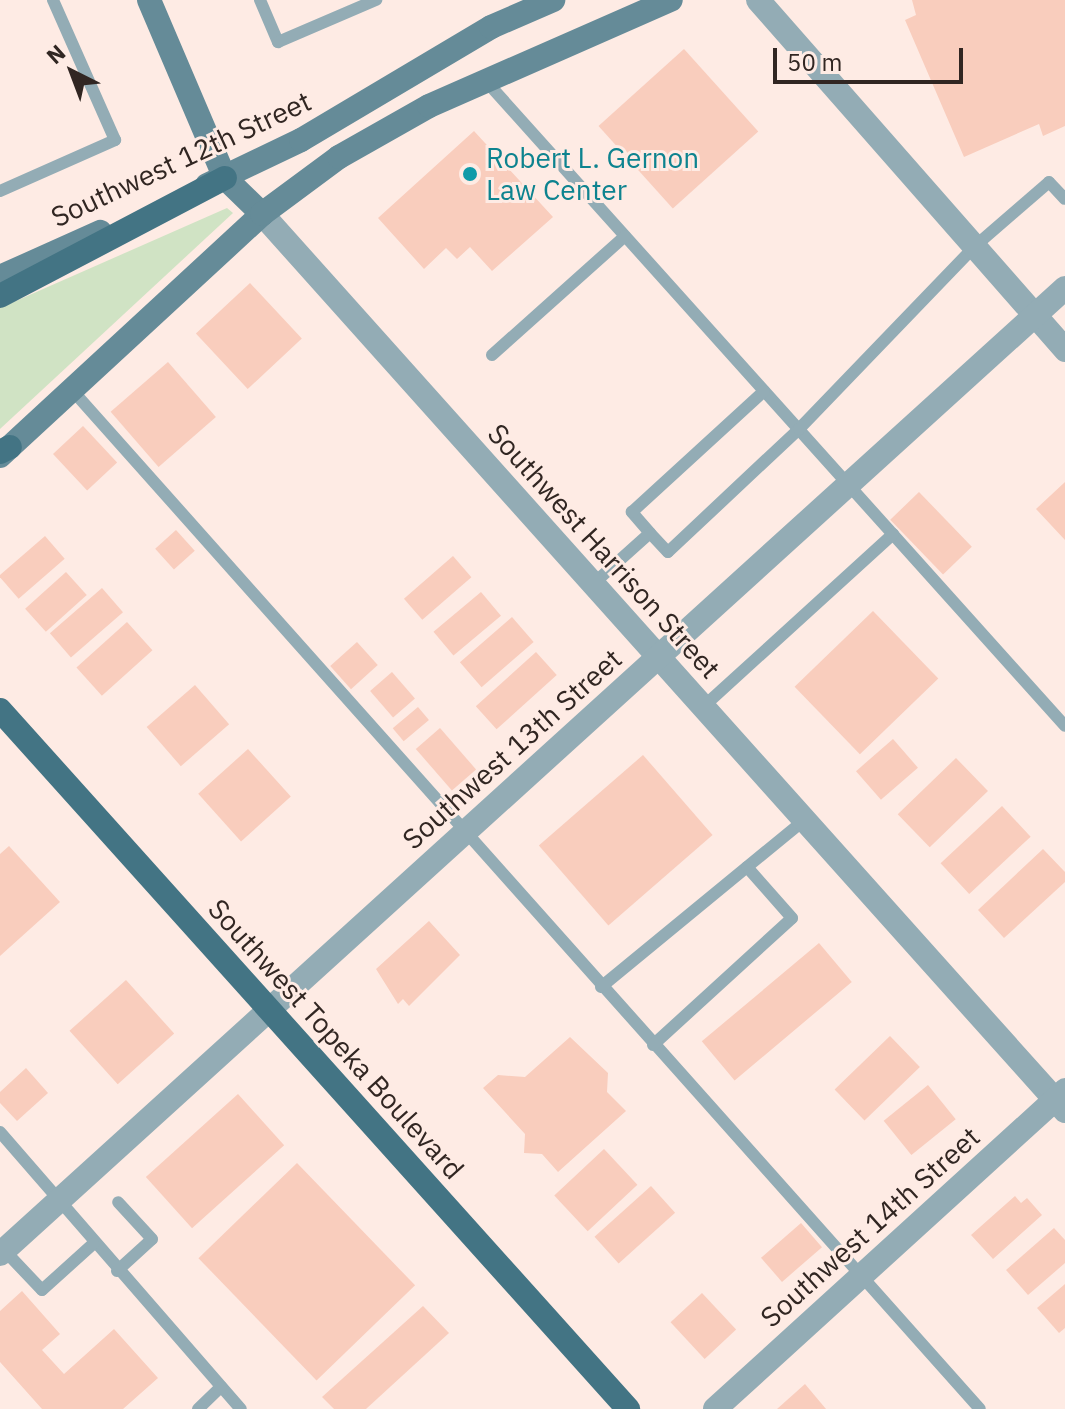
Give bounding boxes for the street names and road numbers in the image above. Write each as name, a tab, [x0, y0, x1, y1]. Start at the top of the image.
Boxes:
street label: Southwest 12th Street	[46, 84, 316, 234]
street label: Southwest Harrison Street	[481, 417, 727, 685]
street label: Southwest 13th Street	[396, 642, 628, 856]
street label: Southwest Topeka Boulevard	[201, 892, 471, 1186]
street label: Southwest 14th Street	[754, 1120, 986, 1334]

